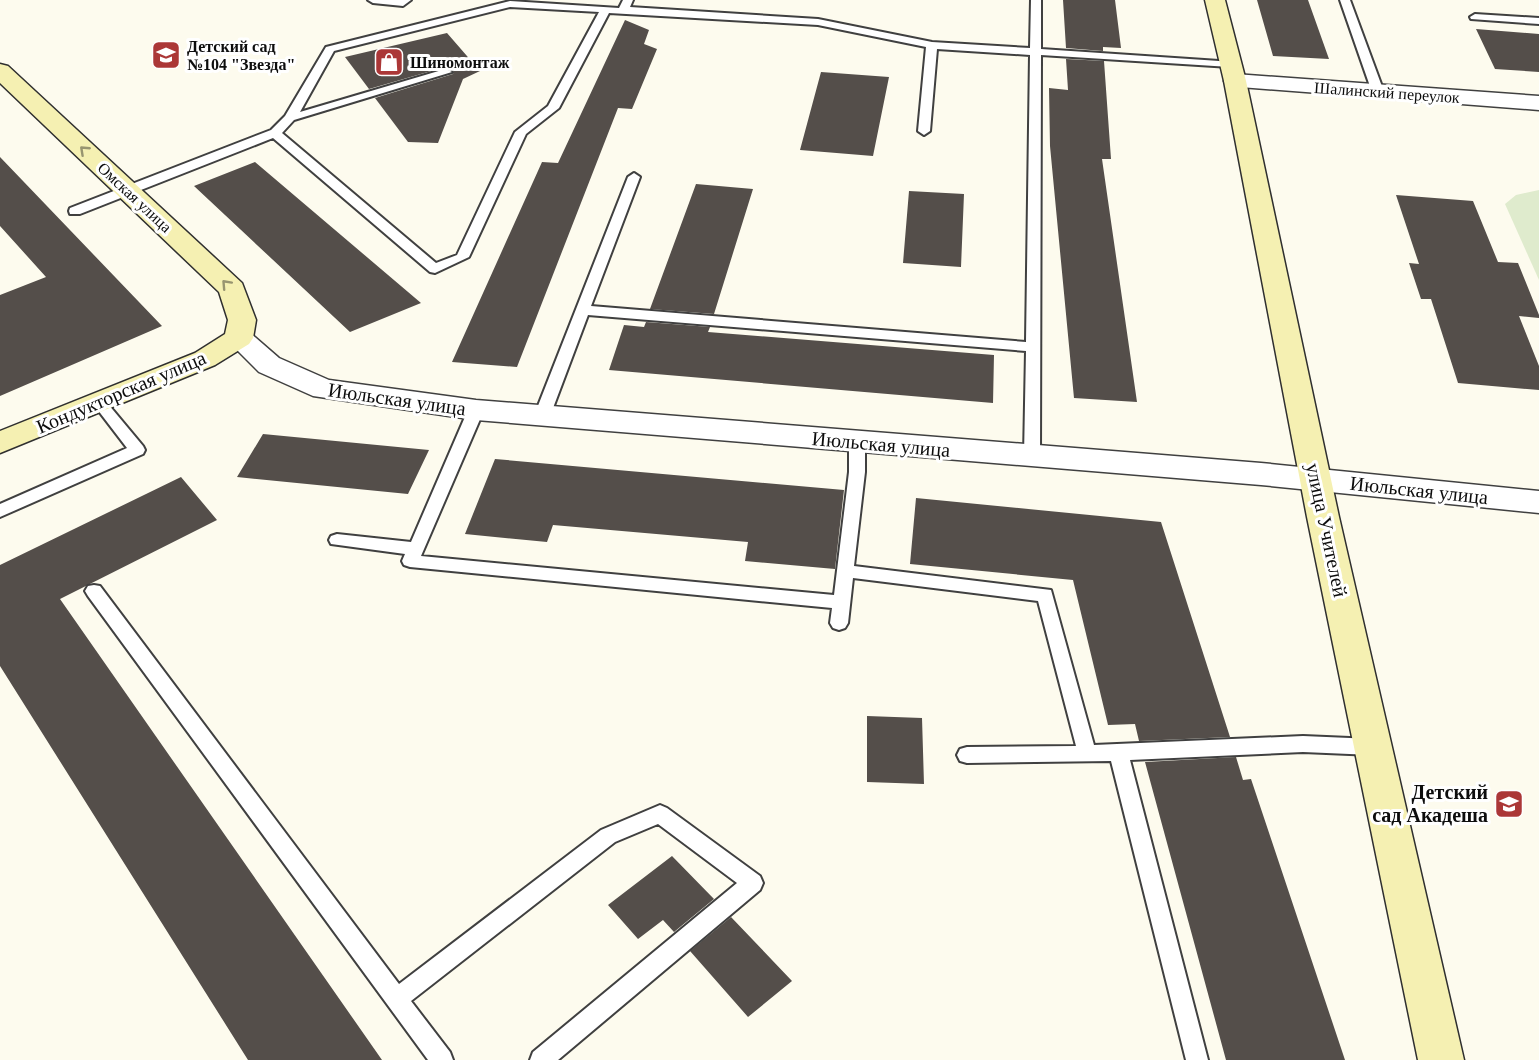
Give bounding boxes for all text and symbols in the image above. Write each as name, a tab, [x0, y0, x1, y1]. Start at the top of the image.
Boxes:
place label: Детский сад №104 "Звезда"	[187, 38, 295, 73]
school or university icon: Детский сад №104 "Звезда"	[150, 39, 182, 71]
shop icon: Шиномонтаж	[373, 46, 405, 78]
place label: Шиномонтаж	[410, 54, 510, 71]
street label: Шалинский переулок	[1314, 79, 1461, 107]
one-way arrow	[81, 146, 91, 157]
street label: Омская улица	[94, 159, 175, 236]
one-way arrow	[222, 280, 233, 290]
street label: Кондукторская улица	[33, 346, 210, 439]
street label: Июльская улица	[327, 378, 467, 421]
street label: Июльская улица	[811, 427, 951, 462]
street label: улица Учителей	[1301, 461, 1352, 600]
street label: Июльская улица	[1349, 472, 1489, 509]
place label: Детский сад Акадеша	[1372, 781, 1488, 826]
school or university icon: Детский сад Акадеша	[1493, 788, 1525, 820]

